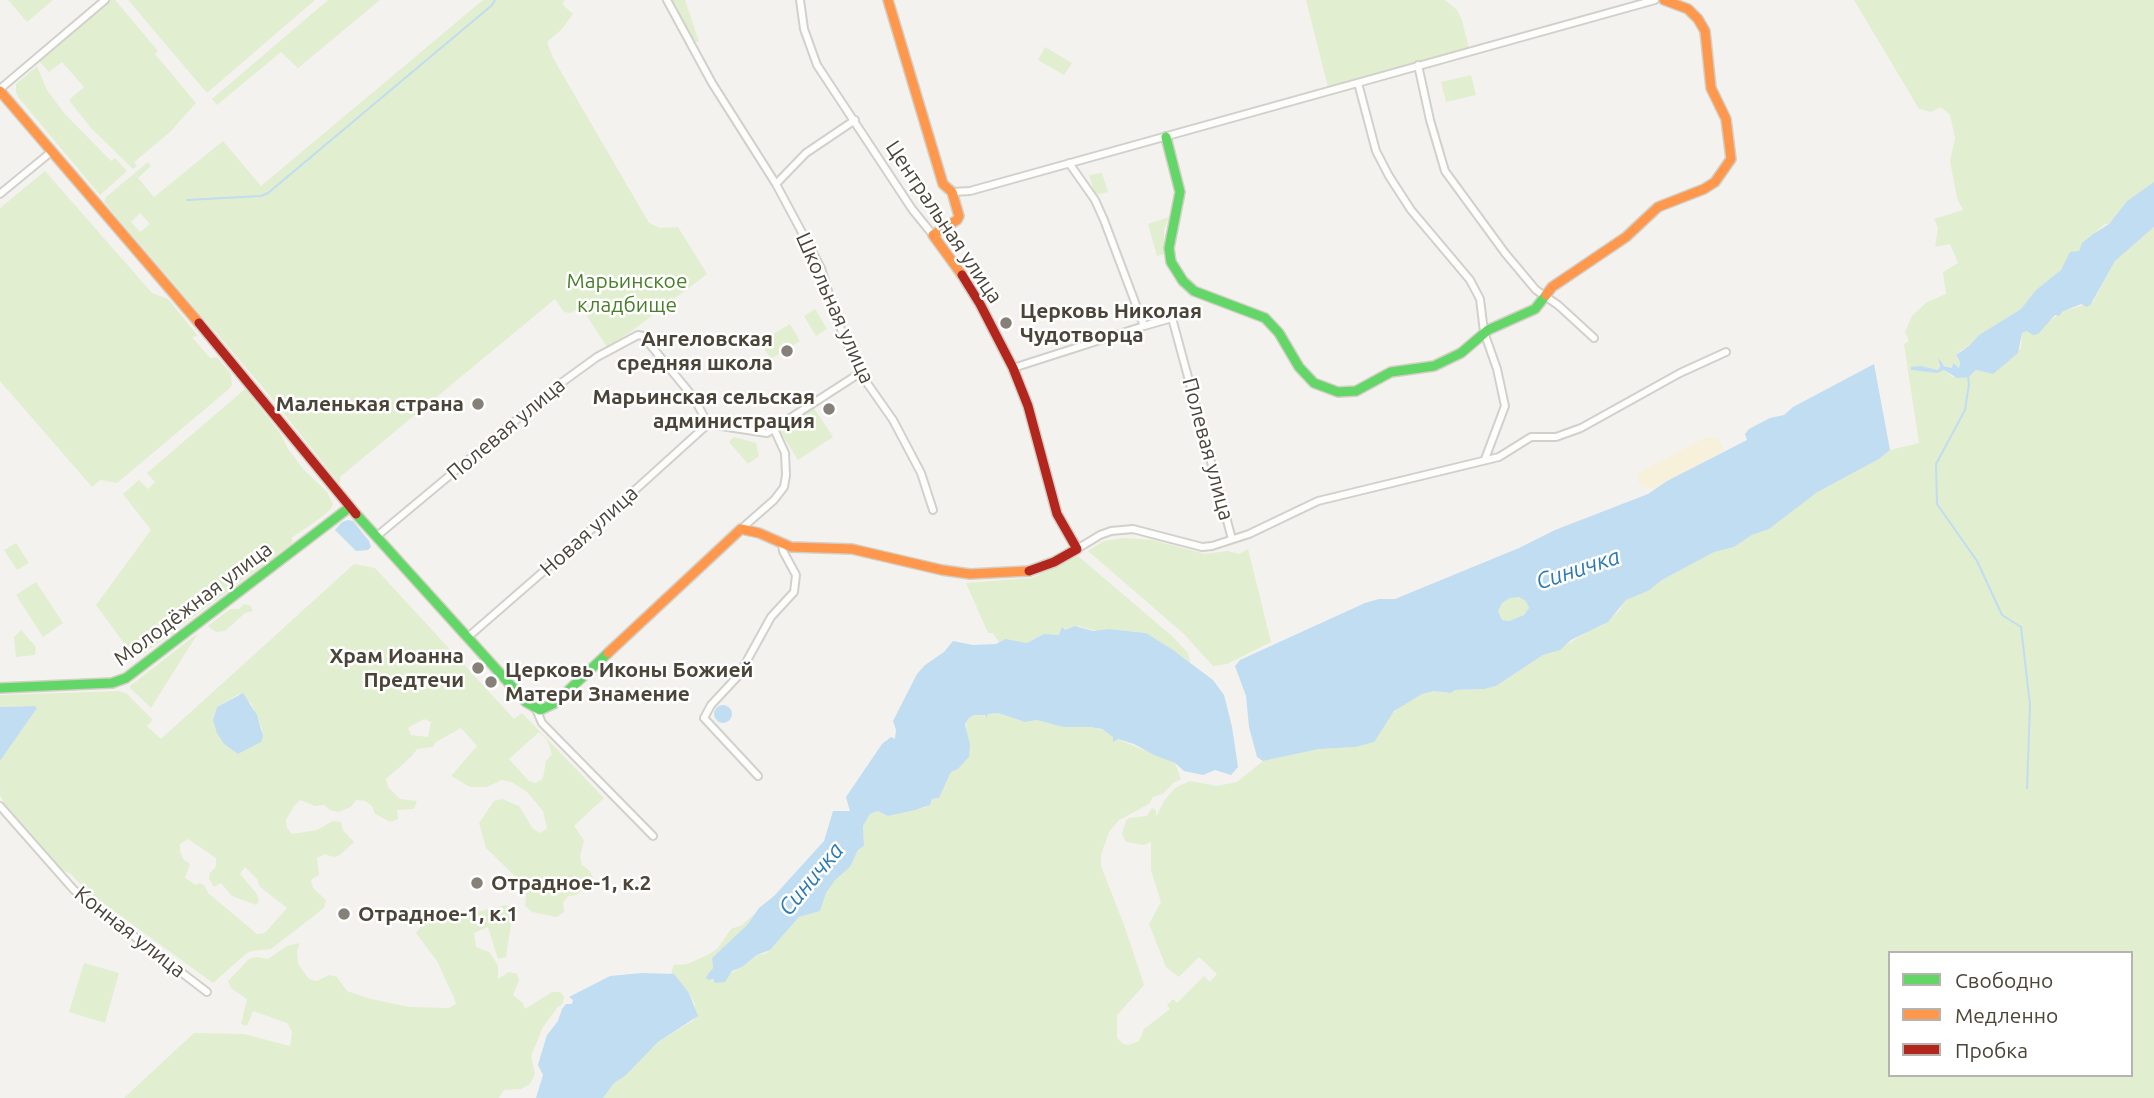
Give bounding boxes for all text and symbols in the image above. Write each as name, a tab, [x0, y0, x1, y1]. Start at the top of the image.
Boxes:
street label: Центральная улица	[880, 136, 1008, 308]
street label: Школьная улица	[790, 228, 880, 388]
park label: Марьинское кладбище	[567, 268, 687, 318]
place label: Церковь Николая Чудотворца	[1020, 298, 1202, 348]
marker: Церковь Николая Чудотворца	[998, 315, 1014, 331]
place label: Ангеловская средняя школа	[617, 326, 773, 376]
marker: Ангеловская средняя школа	[779, 343, 795, 359]
street label: Полевая улица	[442, 372, 570, 486]
street label: Полевая улица	[1177, 375, 1239, 523]
place label: Марьинская сельская администрация	[592, 384, 815, 434]
place label: Маленькая страна	[276, 391, 464, 417]
marker: Маленькая страна	[470, 396, 486, 412]
marker: Марьинская сельская администрация	[821, 401, 837, 417]
street label: Новая улица	[535, 481, 643, 581]
street label: Молодёжная улица	[109, 536, 277, 672]
water label: Синичка	[1532, 542, 1624, 596]
place label: Храм Иоанна Предтечи	[329, 643, 464, 693]
place label: Церковь Иконы Божией Матери Знамение	[505, 657, 753, 707]
marker: Храм Иоанна Предтечи	[470, 660, 486, 676]
marker: Церковь Иконы Божией Матери Знамение	[483, 674, 499, 690]
water label: Синичка	[773, 837, 849, 921]
place label: Отрадное-1, к.2	[491, 870, 651, 896]
marker: Отрадное-1, к.2	[469, 875, 485, 891]
street label: Конная улица	[70, 881, 190, 983]
place label: Отрадное-1, к.1	[358, 901, 518, 927]
marker: Отрадное-1, к.1	[336, 906, 352, 922]
legend	[1888, 951, 2133, 1077]
text: Свободно	[1955, 968, 2053, 992]
text: Медленно	[1955, 1003, 2058, 1027]
text: Пробка	[1955, 1038, 2028, 1062]

